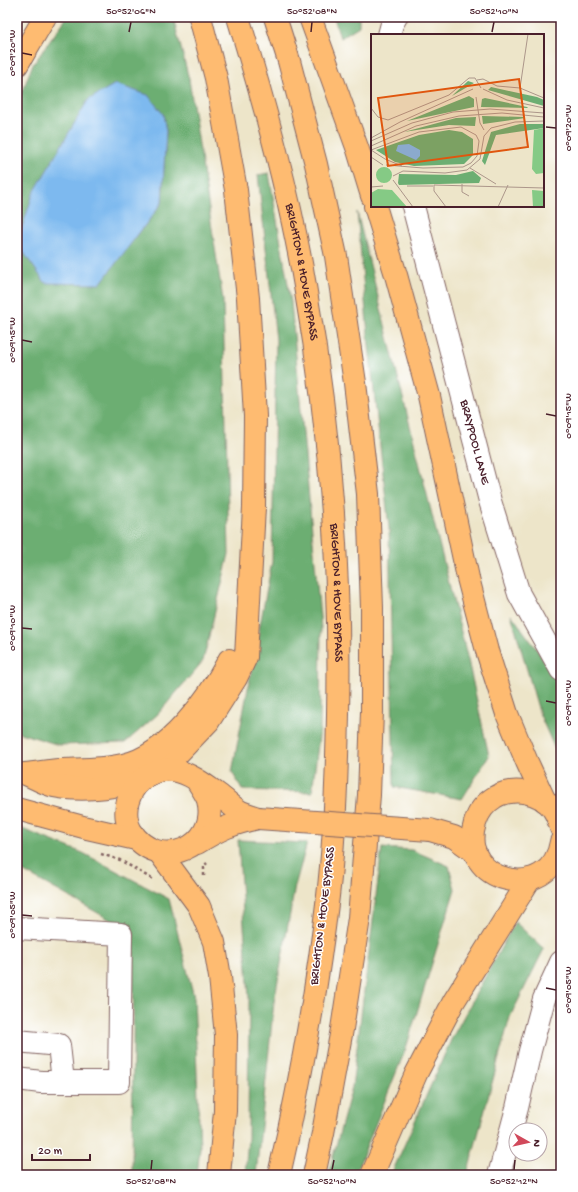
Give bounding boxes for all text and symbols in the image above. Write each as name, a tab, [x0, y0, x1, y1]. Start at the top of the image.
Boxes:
text: 50°52'06"N	[106, 6, 156, 18]
text: 50°52'08"N	[287, 6, 337, 18]
text: 50°52'10"N	[470, 6, 519, 18]
text: 0°09'20"W	[7, 29, 19, 76]
inset map	[371, 34, 544, 207]
text: 0°09'20"W	[563, 104, 575, 151]
street label: BRIGHTON & HOVE BYPASS	[281, 201, 321, 342]
text: 0°09'15"W	[7, 317, 19, 363]
text: 0°09'15"W	[563, 393, 575, 439]
street label: BRAYPOOL LANE	[456, 397, 493, 487]
street label: BRIGHTON & HOVE BYPASS	[326, 522, 346, 663]
text: 0°09'10"W	[7, 605, 19, 651]
text: 0°09'10"W	[563, 680, 575, 726]
street label: BRIGHTON & HOVE BYPASS	[307, 845, 339, 987]
text: 0°09'05"W	[7, 891, 19, 939]
text: 0°09'05"W	[563, 966, 575, 1014]
north arrow	[508, 1122, 548, 1162]
scale bar	[32, 1136, 90, 1162]
text: N	[529, 1139, 542, 1148]
text: 20 m	[38, 1145, 63, 1159]
text: 50°52'08"N	[126, 1176, 176, 1188]
text: 50°52'10"N	[308, 1176, 357, 1188]
text: 50°52'12"N	[490, 1176, 538, 1188]

